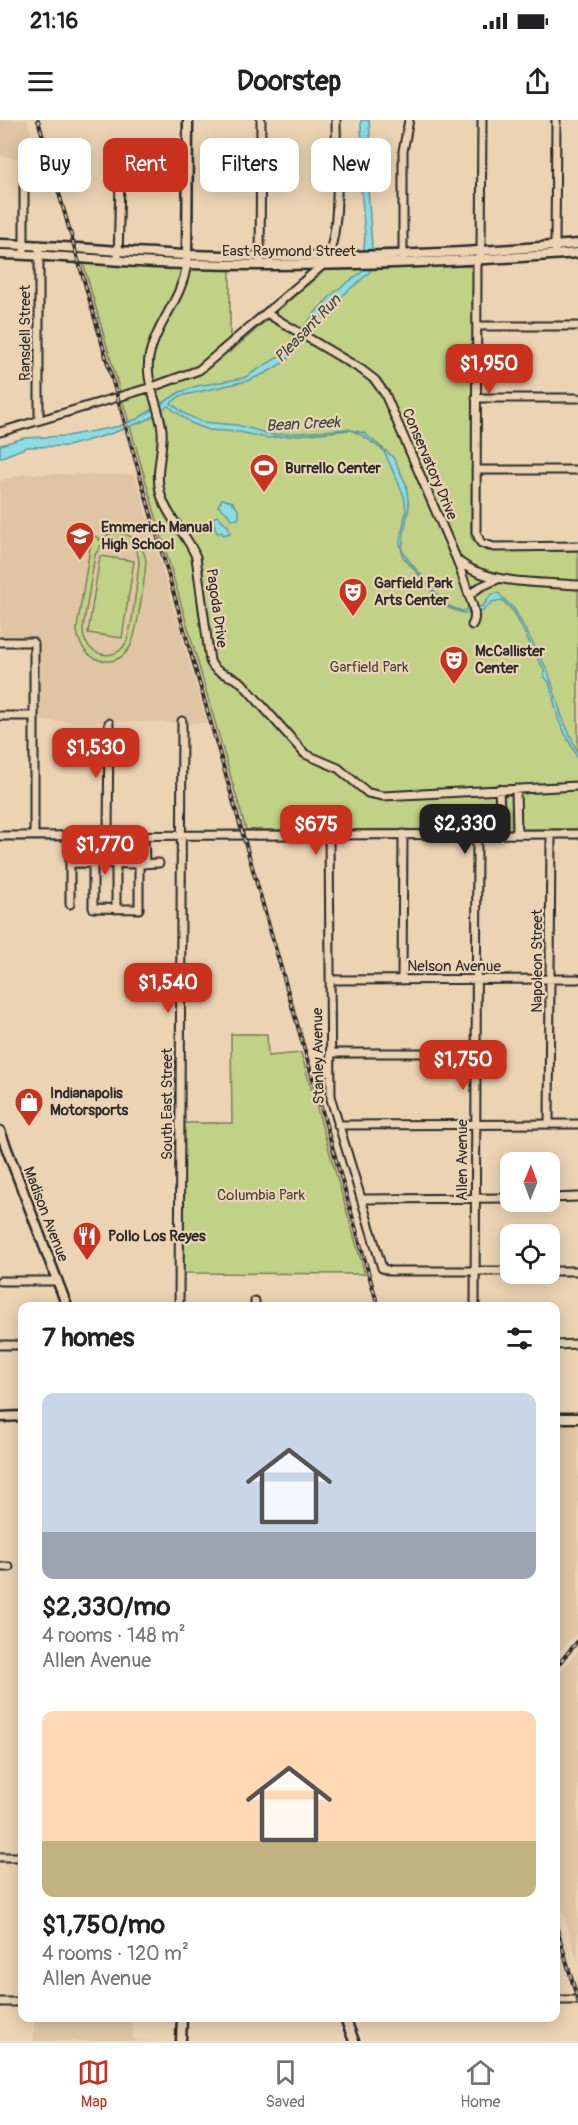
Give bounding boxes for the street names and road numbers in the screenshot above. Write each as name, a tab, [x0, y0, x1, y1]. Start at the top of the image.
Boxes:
street label: East Raymond Street	[222, 242, 357, 261]
street label: Ransdell Street	[16, 284, 35, 381]
street label: Conservatory Drive	[398, 406, 462, 523]
street label: Pagoda Drive	[202, 567, 232, 650]
street label: Napoleon Street	[528, 908, 547, 1013]
street label: Nelson Avenue	[407, 957, 501, 976]
street label: Stanley Avenue	[308, 1007, 329, 1104]
street label: South East Street	[158, 1047, 177, 1160]
street label: Allen Avenue	[453, 1118, 472, 1201]
street label: Madison Avenue	[19, 1164, 73, 1265]

